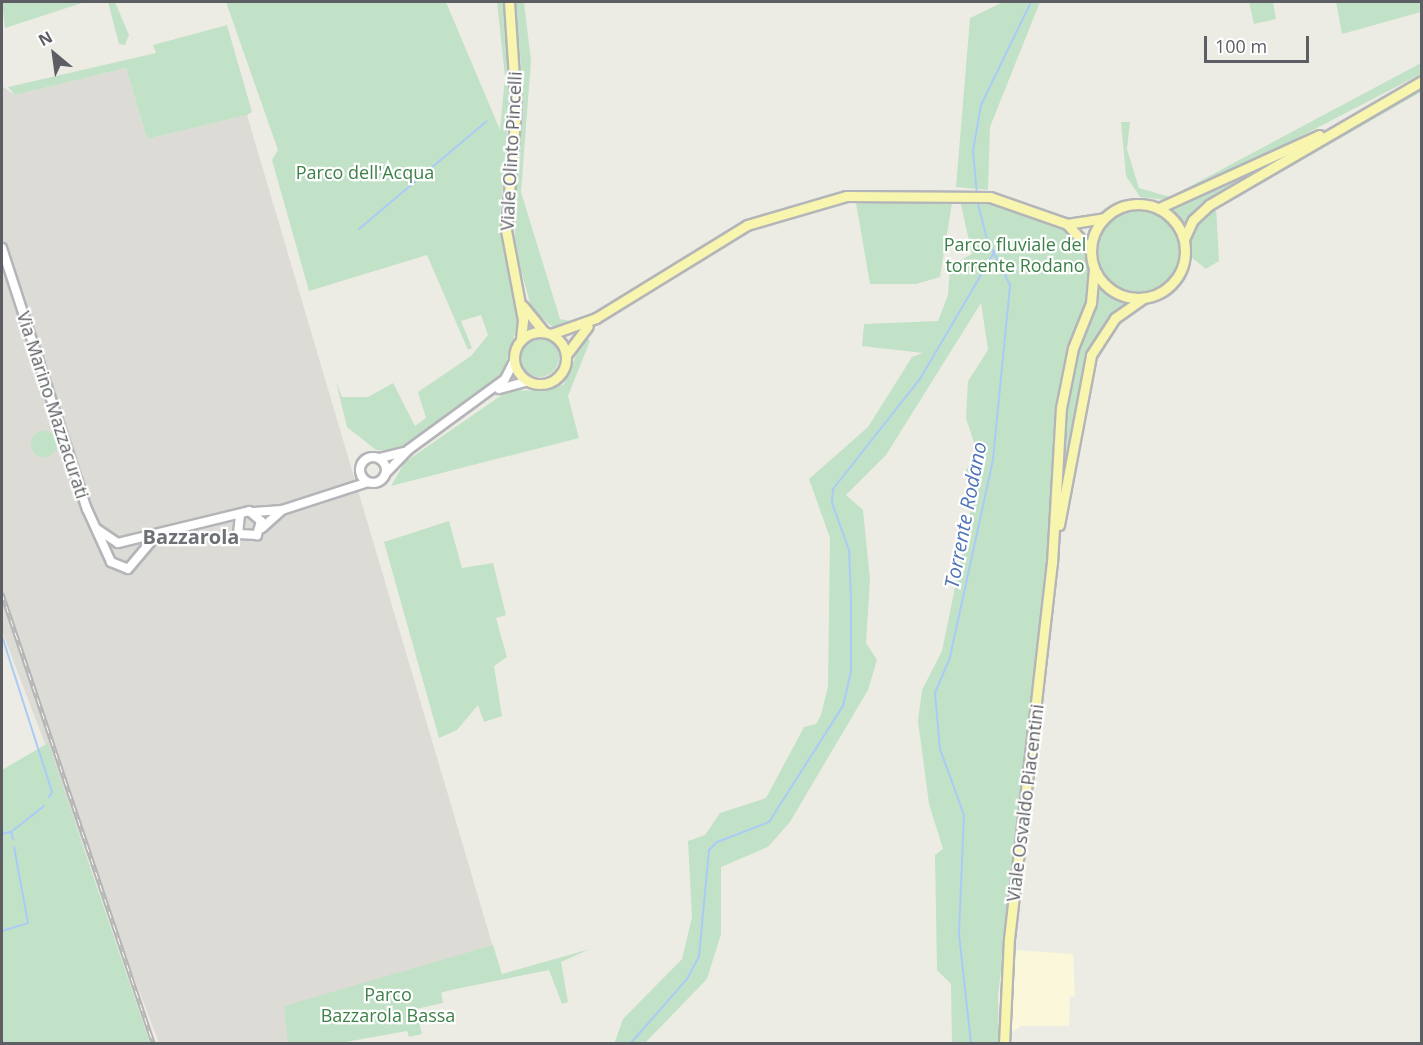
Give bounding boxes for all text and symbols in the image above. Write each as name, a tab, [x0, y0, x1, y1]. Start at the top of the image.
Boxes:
north arrow	[24, 24, 84, 84]
scale bar	[1207, 24, 1312, 62]
text: N	[34, 25, 56, 51]
text: 100 m	[1215, 34, 1267, 58]
street label: Viale Olinto Pincelli	[496, 71, 526, 231]
park label: Parco dell'Acqua	[296, 161, 434, 183]
park label: Parco fluviale del torrente Rodano	[944, 234, 1086, 276]
street label: Via Marino Mazzacurati	[13, 309, 93, 501]
water label: Torrente Rodano	[939, 440, 991, 590]
district label: Bazzarola	[143, 524, 239, 548]
street label: Viale Osvaldo Piacentini	[1002, 703, 1048, 903]
park label: Parco Bazzarola Bassa	[321, 984, 455, 1026]

